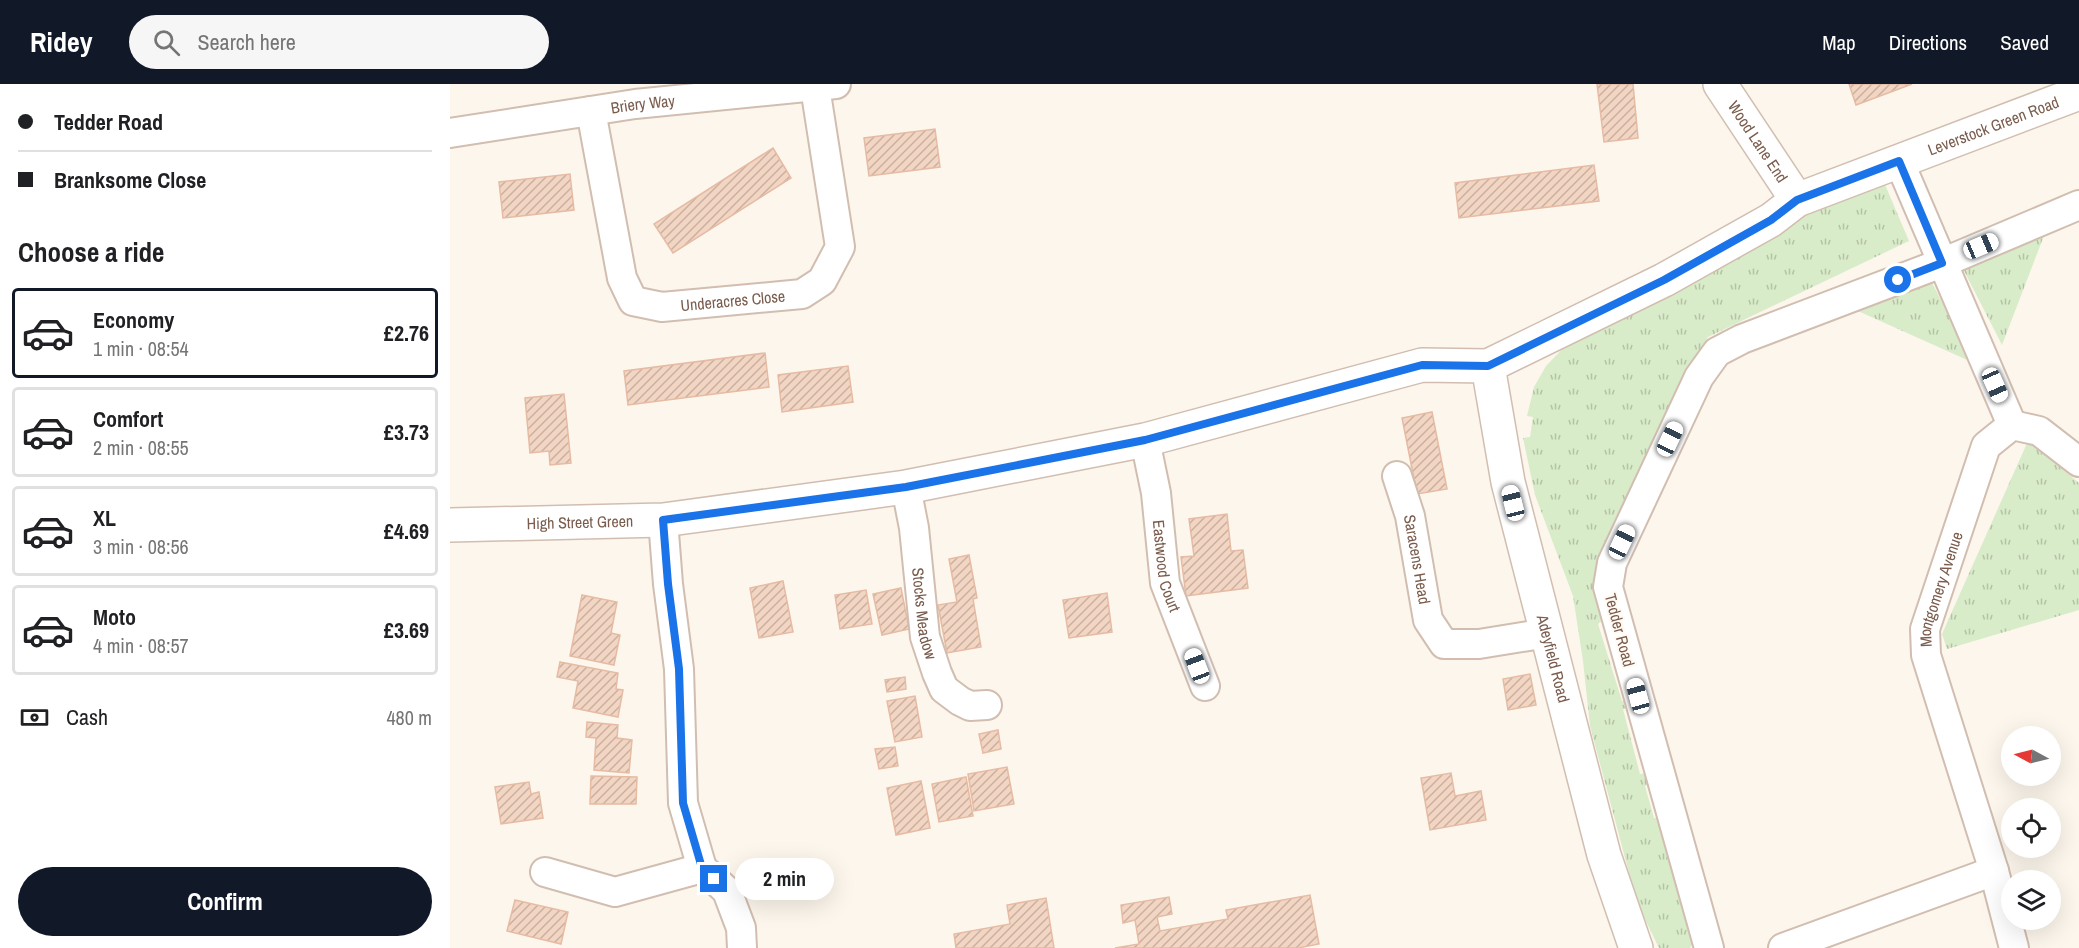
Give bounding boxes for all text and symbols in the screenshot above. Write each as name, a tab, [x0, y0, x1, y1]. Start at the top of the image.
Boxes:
search box	[129, 15, 549, 69]
text: Ridey	[30, 23, 93, 61]
icon: search	[150, 26, 183, 59]
text: Search here	[198, 27, 296, 57]
text: Map	[1822, 28, 1856, 57]
text: Directions	[1889, 28, 1967, 57]
text: Saved	[2000, 28, 2049, 57]
street label: Briery Way	[609, 89, 676, 119]
street label: Leverstock Green Road	[1924, 91, 2062, 160]
street label: Wood Lane End	[1723, 96, 1793, 187]
text: Tedder Road	[54, 107, 163, 137]
text: Branksome Close	[54, 165, 206, 195]
car	[1961, 231, 2001, 261]
text: Choose a ride	[18, 234, 164, 270]
route start	[1884, 266, 1911, 293]
street label: Underacres Close	[679, 285, 786, 316]
text: Economy	[93, 305, 174, 335]
icon: car	[21, 306, 75, 360]
text: £2.76	[384, 318, 429, 348]
text: 1 min · 08:54	[93, 335, 189, 362]
car	[1979, 365, 2011, 405]
text: Comfort	[93, 404, 163, 434]
icon: car	[21, 405, 75, 459]
text: £3.73	[384, 417, 429, 447]
car	[1654, 419, 1686, 459]
text: 2 min · 08:55	[93, 434, 189, 461]
car	[1500, 483, 1526, 523]
text: XL	[93, 503, 116, 533]
icon: car	[21, 504, 75, 558]
street label: High Street Green	[526, 510, 633, 534]
street label: Saracens Head	[1399, 513, 1436, 606]
text: £4.69	[384, 516, 429, 546]
street label: Eastwood Court	[1148, 519, 1186, 615]
car	[1606, 522, 1638, 562]
street label: Montgomery Avenue	[1914, 529, 1968, 648]
text: 3 min · 08:56	[93, 533, 189, 560]
street label: Stocks Meadow	[907, 567, 943, 663]
street label: Tedder Road	[1600, 591, 1640, 669]
text: Moto	[93, 602, 136, 632]
icon: car	[21, 603, 75, 657]
street label: Adeyfield Road	[1531, 611, 1575, 705]
text: £3.69	[384, 615, 429, 645]
text: 4 min · 08:57	[93, 632, 189, 659]
car	[1182, 646, 1212, 686]
car	[1625, 676, 1651, 716]
icon: cash	[18, 701, 51, 734]
text: Cash	[66, 702, 108, 732]
text: 480 m	[386, 704, 432, 731]
north arrow	[2001, 726, 2061, 786]
map controls	[2001, 726, 2061, 930]
button: locate	[2001, 798, 2061, 858]
callout: 2 min	[735, 858, 834, 900]
route end	[700, 865, 727, 892]
text: 2 min	[763, 865, 806, 892]
button: Confirm	[18, 867, 432, 936]
button: layers	[2001, 870, 2061, 930]

